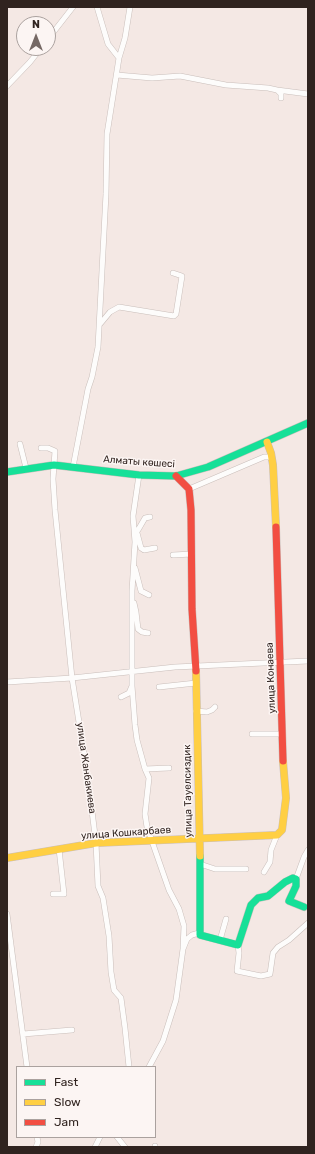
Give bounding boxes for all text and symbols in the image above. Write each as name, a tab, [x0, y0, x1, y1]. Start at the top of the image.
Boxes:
north arrow	[16, 16, 56, 56]
text: N	[32, 18, 40, 31]
street label: Алматы көшесі	[103, 454, 175, 470]
street label: улица Конаева	[264, 642, 278, 714]
street label: улица Жанбакиева	[74, 721, 98, 815]
street label: улица Тауелсиздик	[181, 744, 195, 838]
street label: улица Кошкарбаев	[81, 824, 171, 842]
legend	[16, 1066, 156, 1138]
text: Fast	[54, 1075, 78, 1089]
text: Slow	[54, 1095, 81, 1109]
text: Jam	[54, 1115, 79, 1129]

